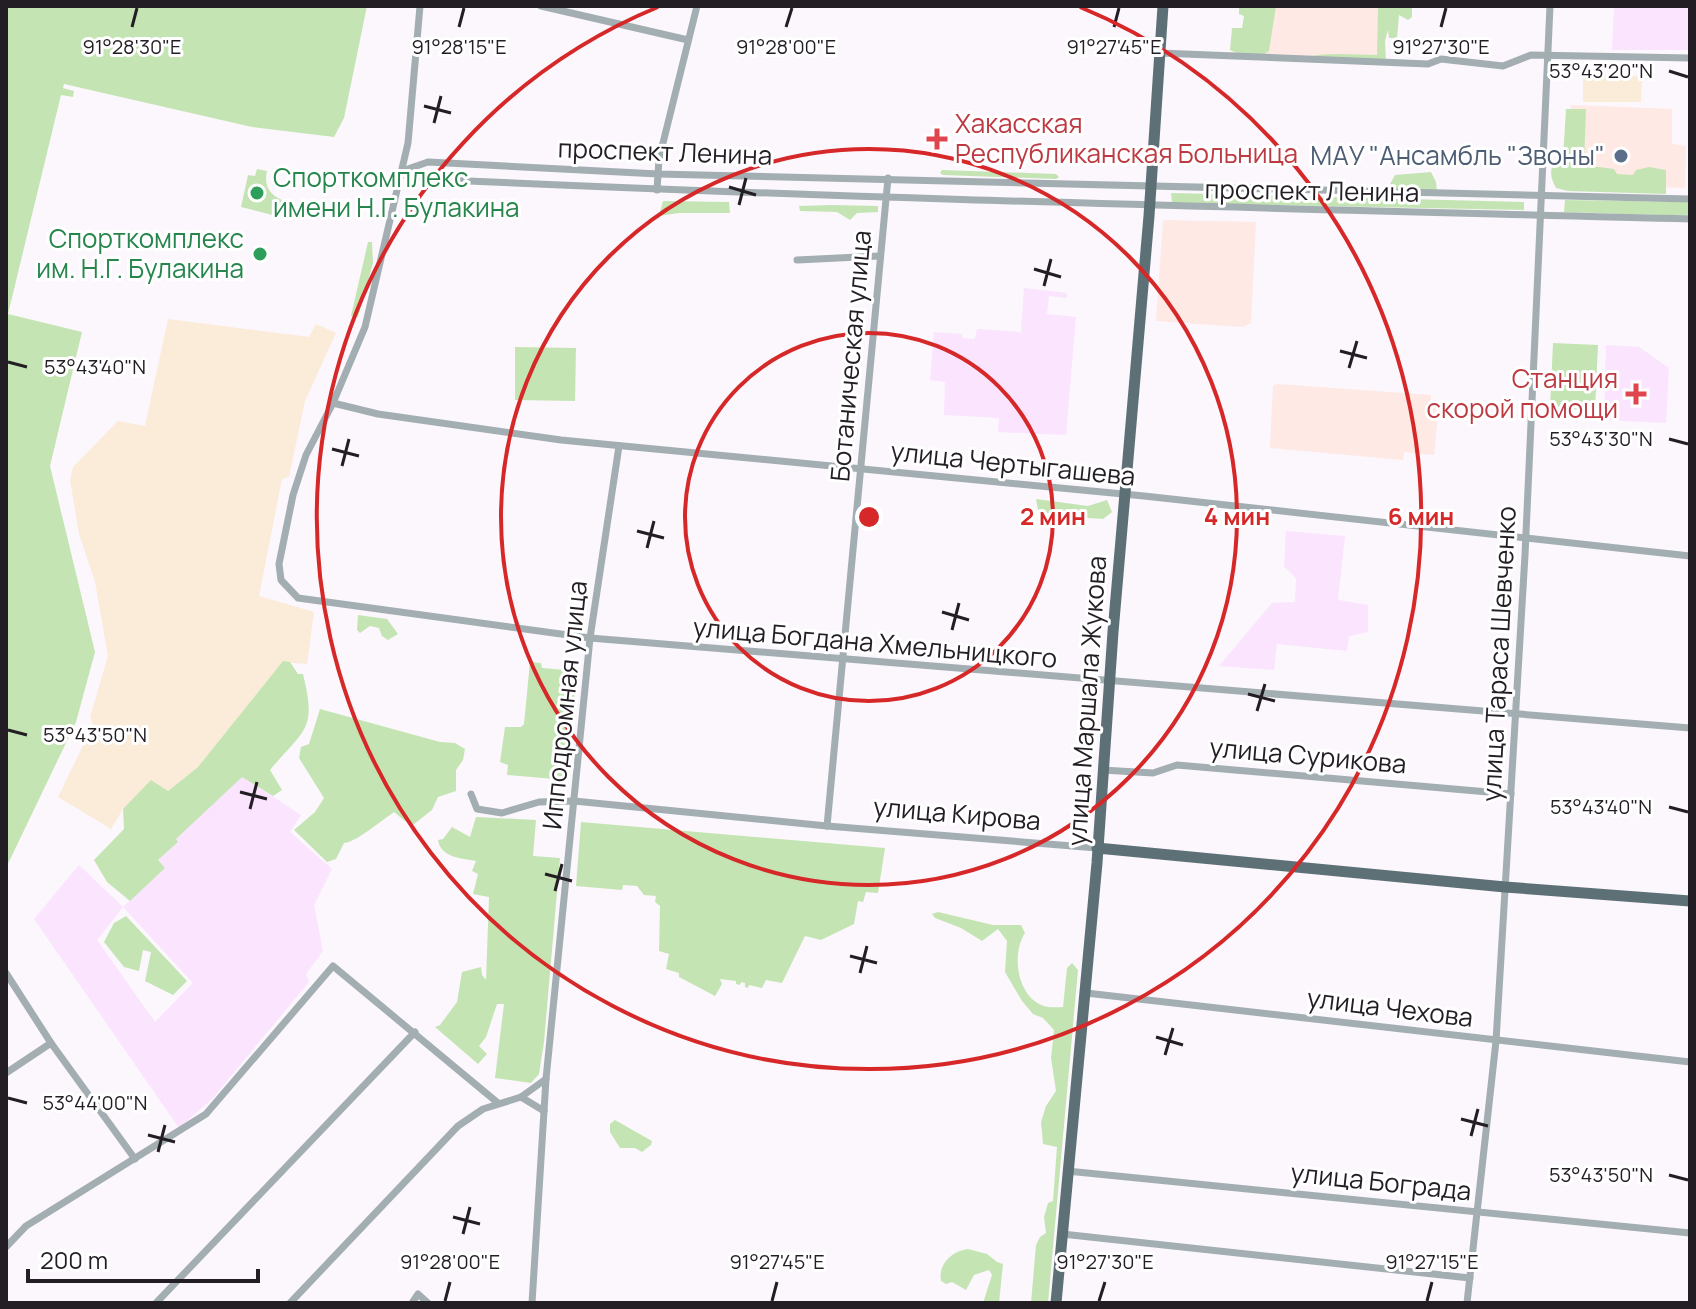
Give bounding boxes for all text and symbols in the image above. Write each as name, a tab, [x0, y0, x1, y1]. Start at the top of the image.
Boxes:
text: 91°28'30"E	[83, 33, 182, 60]
text: 91°28'15"E	[411, 33, 507, 60]
text: 91°28'00"E	[736, 33, 836, 60]
text: 91°27'45"E	[1066, 33, 1162, 60]
text: 91°27'30"E	[1392, 33, 1490, 60]
text: 53°43'20"N	[1549, 57, 1653, 84]
place label: Хакасская Республиканская Больница	[955, 105, 1298, 171]
marker: Хакасская Республиканская Больница	[926, 128, 948, 150]
street label: проспект Ленина	[557, 129, 773, 173]
place label: МАУ "Ансамбль "Звоны"	[1310, 137, 1605, 173]
marker: МАУ "Ансамбль "Звоны"	[1612, 147, 1630, 165]
place label: Спорткомплекс имени Н.Г. Булакина	[273, 159, 520, 225]
street label: проспект Ленина	[1204, 170, 1420, 210]
marker: Спорткомплекс имени Н.Г. Булакина	[248, 184, 266, 202]
place label: Спорткомплекс им. Н.Г. Булакина	[36, 220, 244, 286]
street label: Ботаническая улица	[821, 229, 879, 483]
marker: Спорткомплекс им. Н.Г. Булакина	[251, 245, 269, 263]
text: 53°43'40"N	[44, 353, 146, 380]
place label: Станция скорой помощи	[1427, 360, 1618, 426]
marker: Станция скорой помощи	[1625, 383, 1647, 405]
text: 53°43'30"N	[1549, 425, 1653, 452]
street label: улица Чертыгашева	[889, 432, 1137, 494]
text: 2 мин	[1020, 499, 1086, 532]
text: 4 мин	[1204, 499, 1270, 532]
text: 6 мин	[1388, 499, 1454, 532]
centre of rings	[855, 503, 883, 531]
street label: улица Тараса Шевченко	[1472, 505, 1524, 803]
street label: улица Маршала Жукова	[1058, 554, 1114, 847]
street label: Ипподромная улица	[533, 579, 595, 831]
street label: улица Богдана Хмельницкого	[692, 608, 1059, 676]
text: 53°43'50"N	[43, 721, 147, 748]
street label: улица Сурикова	[1208, 728, 1408, 782]
street label: улица Кирова	[872, 788, 1042, 838]
text: 53°43'40"N	[1550, 793, 1652, 820]
street label: улица Чехова	[1305, 979, 1475, 1035]
text: 53°44'00"N	[43, 1089, 148, 1116]
street label: улица Бограда	[1289, 1154, 1473, 1208]
text: 53°43'50"N	[1549, 1161, 1653, 1188]
scale bar	[28, 1233, 258, 1283]
text: 200 m	[40, 1243, 108, 1276]
text: 91°28'00"E	[400, 1248, 500, 1275]
text: 91°27'45"E	[729, 1248, 825, 1275]
text: 91°27'30"E	[1056, 1248, 1154, 1275]
text: 91°27'15"E	[1385, 1248, 1479, 1275]

